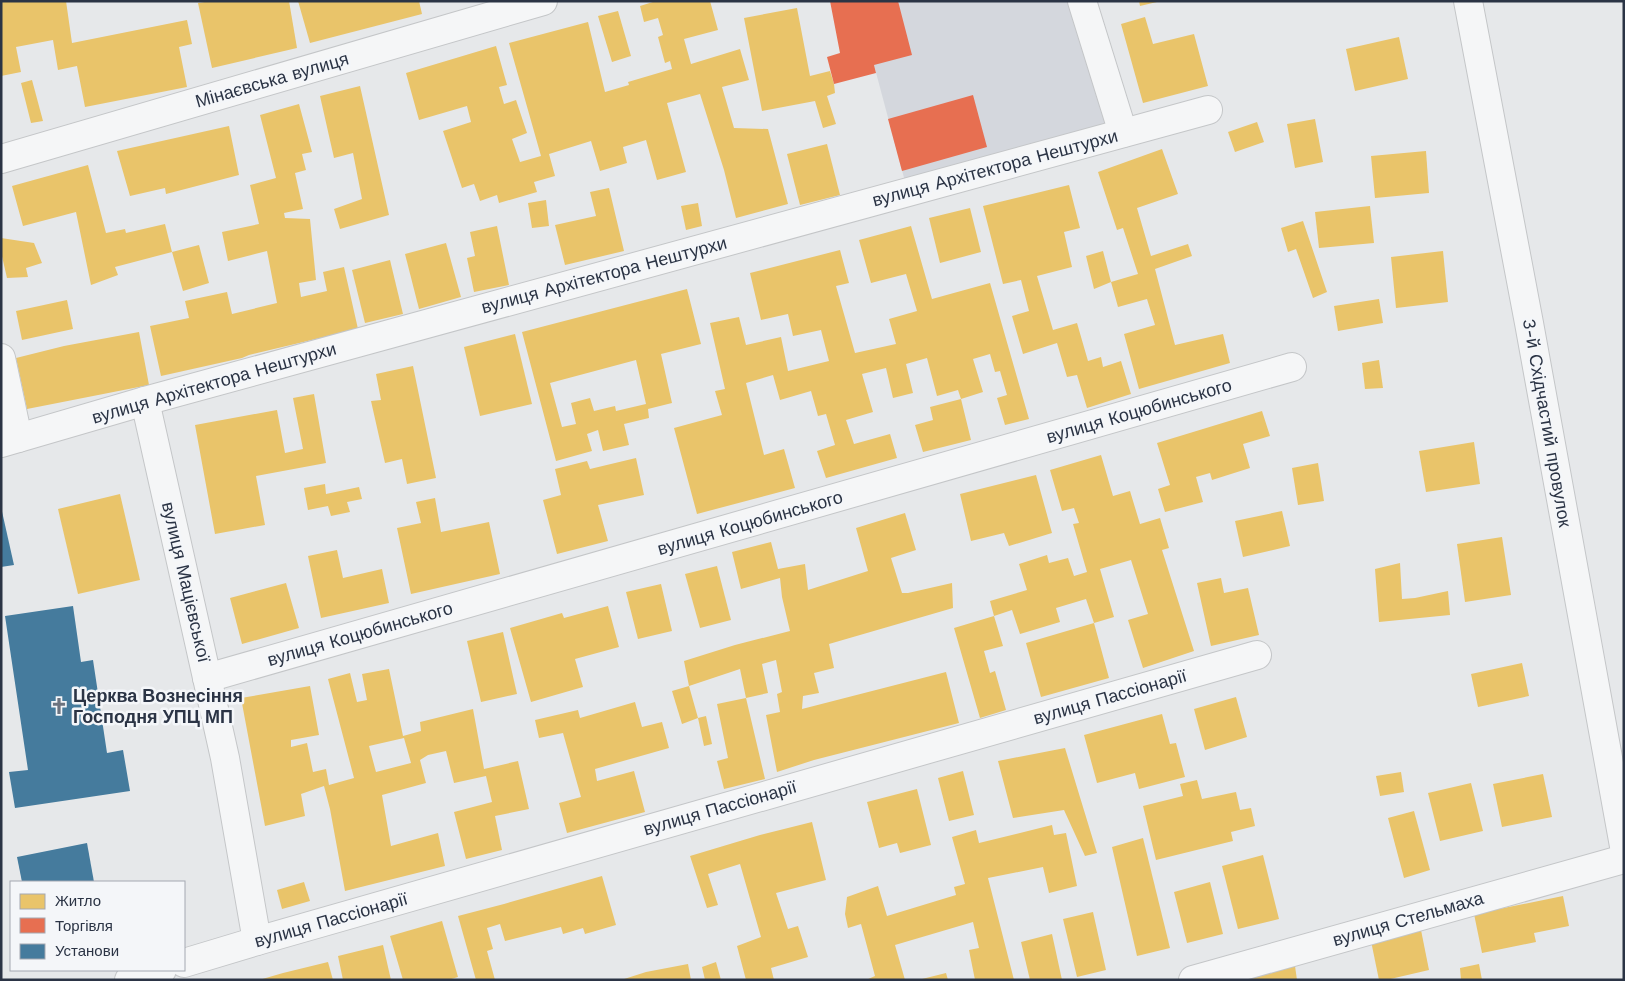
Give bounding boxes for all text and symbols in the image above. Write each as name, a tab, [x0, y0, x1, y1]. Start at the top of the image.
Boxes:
street label: Мінаєвська вулиця	[193, 48, 351, 111]
street label: вулиця Архітектора Нештурхи	[870, 125, 1120, 210]
street label: вулиця Архітектора Нештурхи	[479, 232, 729, 317]
street label: 3-й Східчастий провулок	[1519, 317, 1576, 529]
street label: вулиця Архітектора Нештурхи	[89, 338, 338, 428]
street label: вулиця Коцюбинського	[1044, 374, 1234, 447]
street label: вулиця Коцюбинського	[655, 486, 845, 559]
street label: вулиця Мацієвської	[158, 500, 215, 664]
street label: вулиця Коцюбинського	[265, 597, 455, 670]
street label: вулиця Пассіонарії	[1031, 665, 1189, 728]
place label: Церква Вознесіння Господня УПЦ МП	[73, 685, 243, 727]
church icon: Церква Вознесіння Господня УПЦ МП	[49, 696, 69, 716]
street label: вулиця Пассіонарії	[641, 776, 799, 839]
legend	[10, 881, 185, 971]
street label: вулиця Стельмаха	[1330, 887, 1487, 950]
street label: вулиця Пассіонарії	[252, 888, 410, 951]
text: Житло	[55, 892, 101, 910]
text: Торгівля	[55, 917, 113, 935]
text: Установи	[55, 942, 119, 960]

